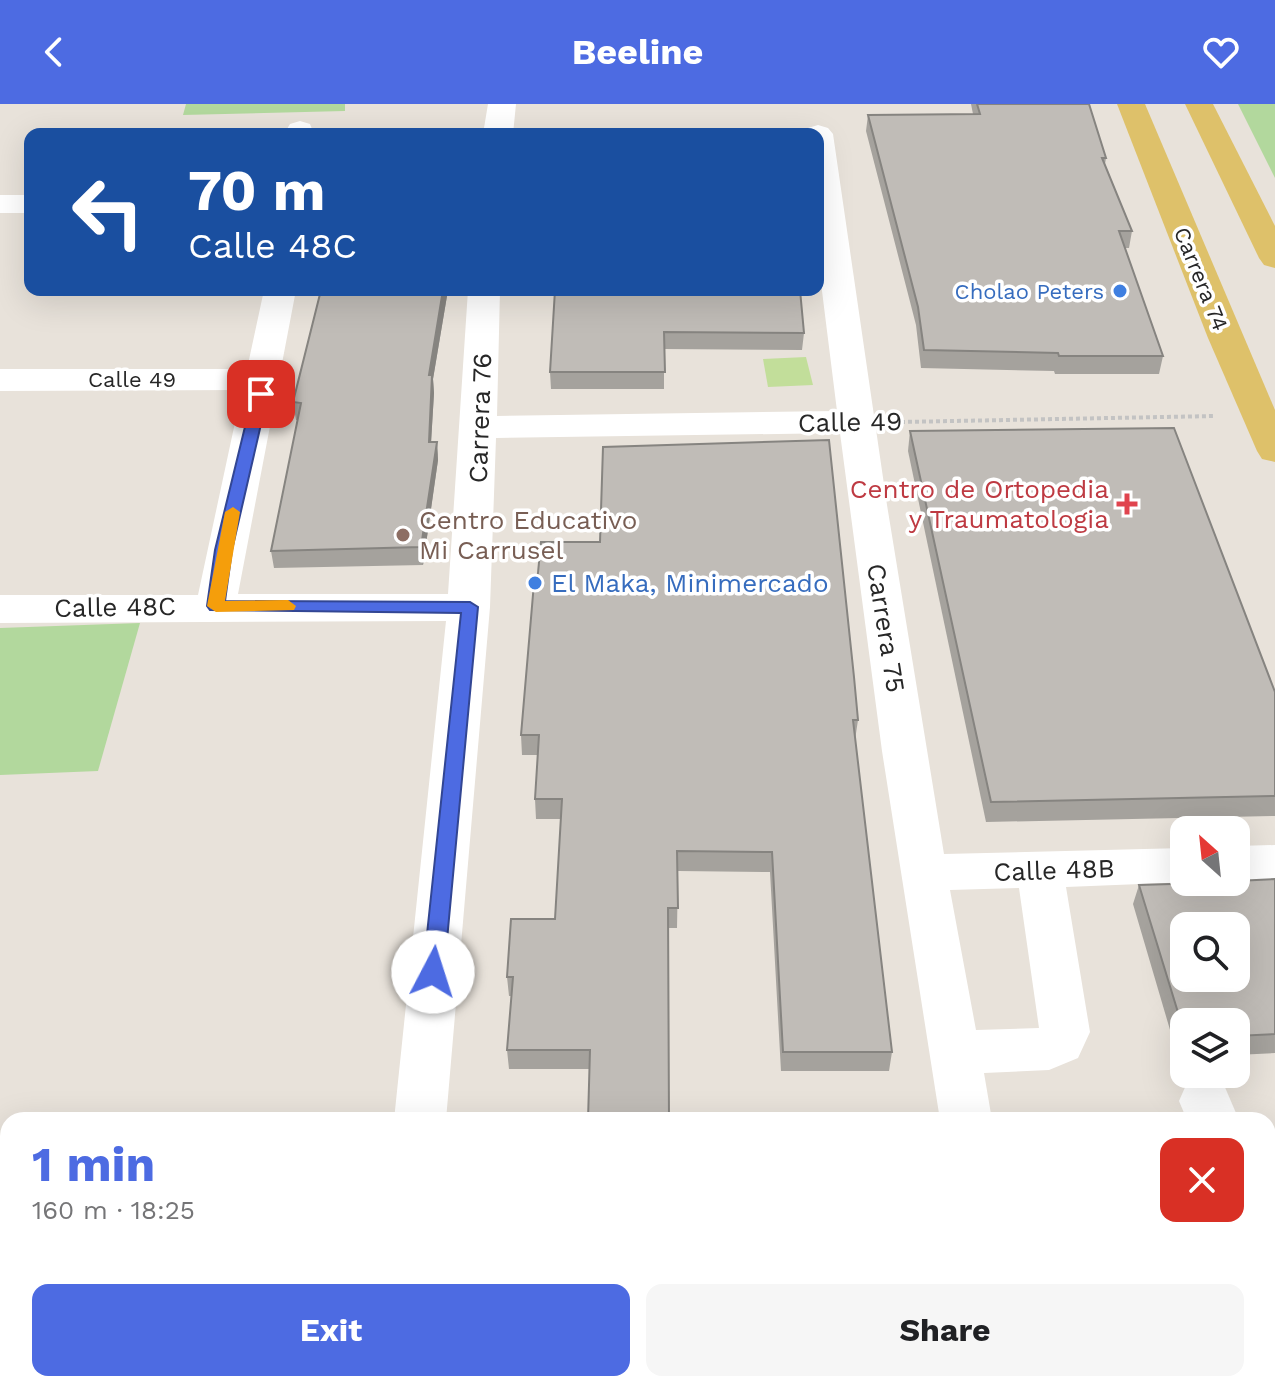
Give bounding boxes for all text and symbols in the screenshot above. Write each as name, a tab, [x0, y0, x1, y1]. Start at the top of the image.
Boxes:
icon: back	[32, 30, 76, 74]
icon: heart	[1199, 30, 1243, 74]
text: Beeline	[572, 31, 703, 73]
text: 70 m	[188, 158, 325, 224]
icon: left	[56, 160, 160, 264]
street label: Carrera 74	[1169, 224, 1233, 334]
text: Calle 48C	[188, 225, 357, 267]
place label: Cholao Peters	[955, 279, 1104, 304]
marker: Cholao Peters	[1111, 282, 1129, 300]
street label: Carrera 76	[463, 352, 497, 484]
pin	[227, 360, 295, 428]
street label: Calle 49	[88, 367, 176, 392]
icon: arrive	[239, 372, 283, 416]
street label: Calle 49	[798, 406, 902, 438]
place label: Centro de Ortopedia y Traumatologia	[850, 474, 1109, 534]
marker: Centro de Ortopedia y Traumatologia	[1116, 493, 1138, 515]
place label: Centro Educativo Mi Carrusel	[419, 505, 637, 565]
marker: Centro Educativo Mi Carrusel	[394, 526, 412, 544]
street label: Carrera 75	[861, 561, 911, 695]
place label: El Maka, Minimercado	[551, 568, 829, 598]
marker: El Maka, Minimercado	[526, 574, 544, 592]
street label: Calle 48C	[54, 591, 176, 623]
north arrow	[1170, 816, 1250, 896]
map controls	[1170, 816, 1250, 1088]
street label: Calle 48B	[993, 853, 1115, 887]
button: search	[1170, 912, 1250, 992]
position arrow	[391, 930, 475, 1014]
button: layers	[1170, 1008, 1250, 1088]
text: 1 min	[32, 1136, 155, 1193]
button: close	[1160, 1138, 1244, 1222]
text: 160 m · 18:25	[32, 1195, 195, 1225]
button: Exit	[32, 1284, 630, 1376]
button: Share	[646, 1284, 1244, 1376]

